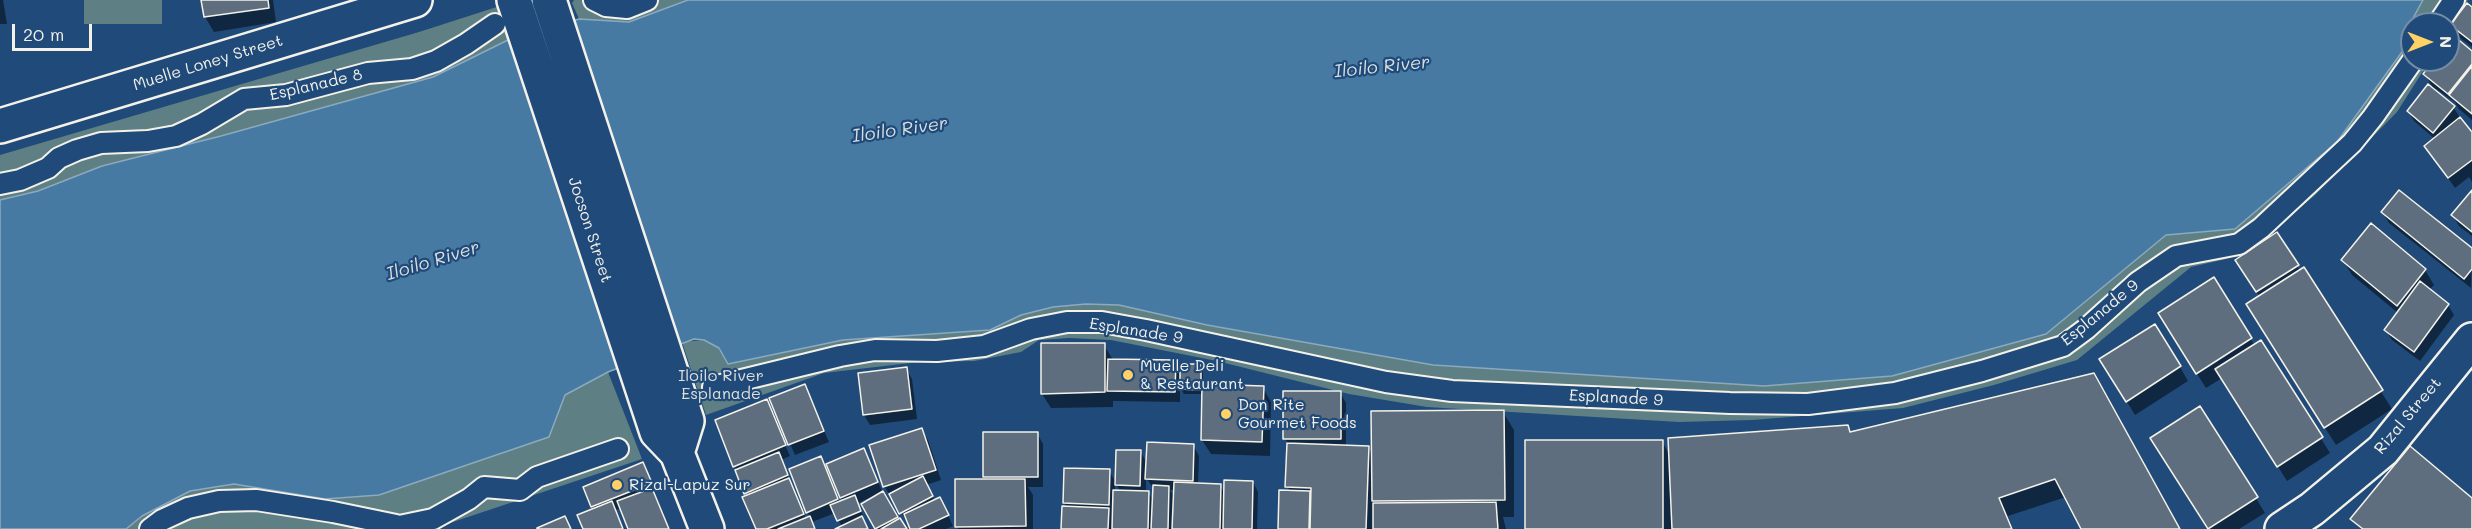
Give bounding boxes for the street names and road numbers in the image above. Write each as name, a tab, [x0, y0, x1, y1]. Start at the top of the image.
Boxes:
street label: Muelle Loney Street	[131, 31, 285, 95]
street label: Esplanade 8	[268, 65, 364, 105]
street label: Jocson Street	[564, 175, 616, 285]
street label: Esplanade 9	[2057, 276, 2143, 350]
street label: Esplanade 9	[1088, 314, 1184, 348]
street label: Rizal Street	[2370, 374, 2446, 458]
street label: Esplanade 9	[1568, 386, 1664, 410]

